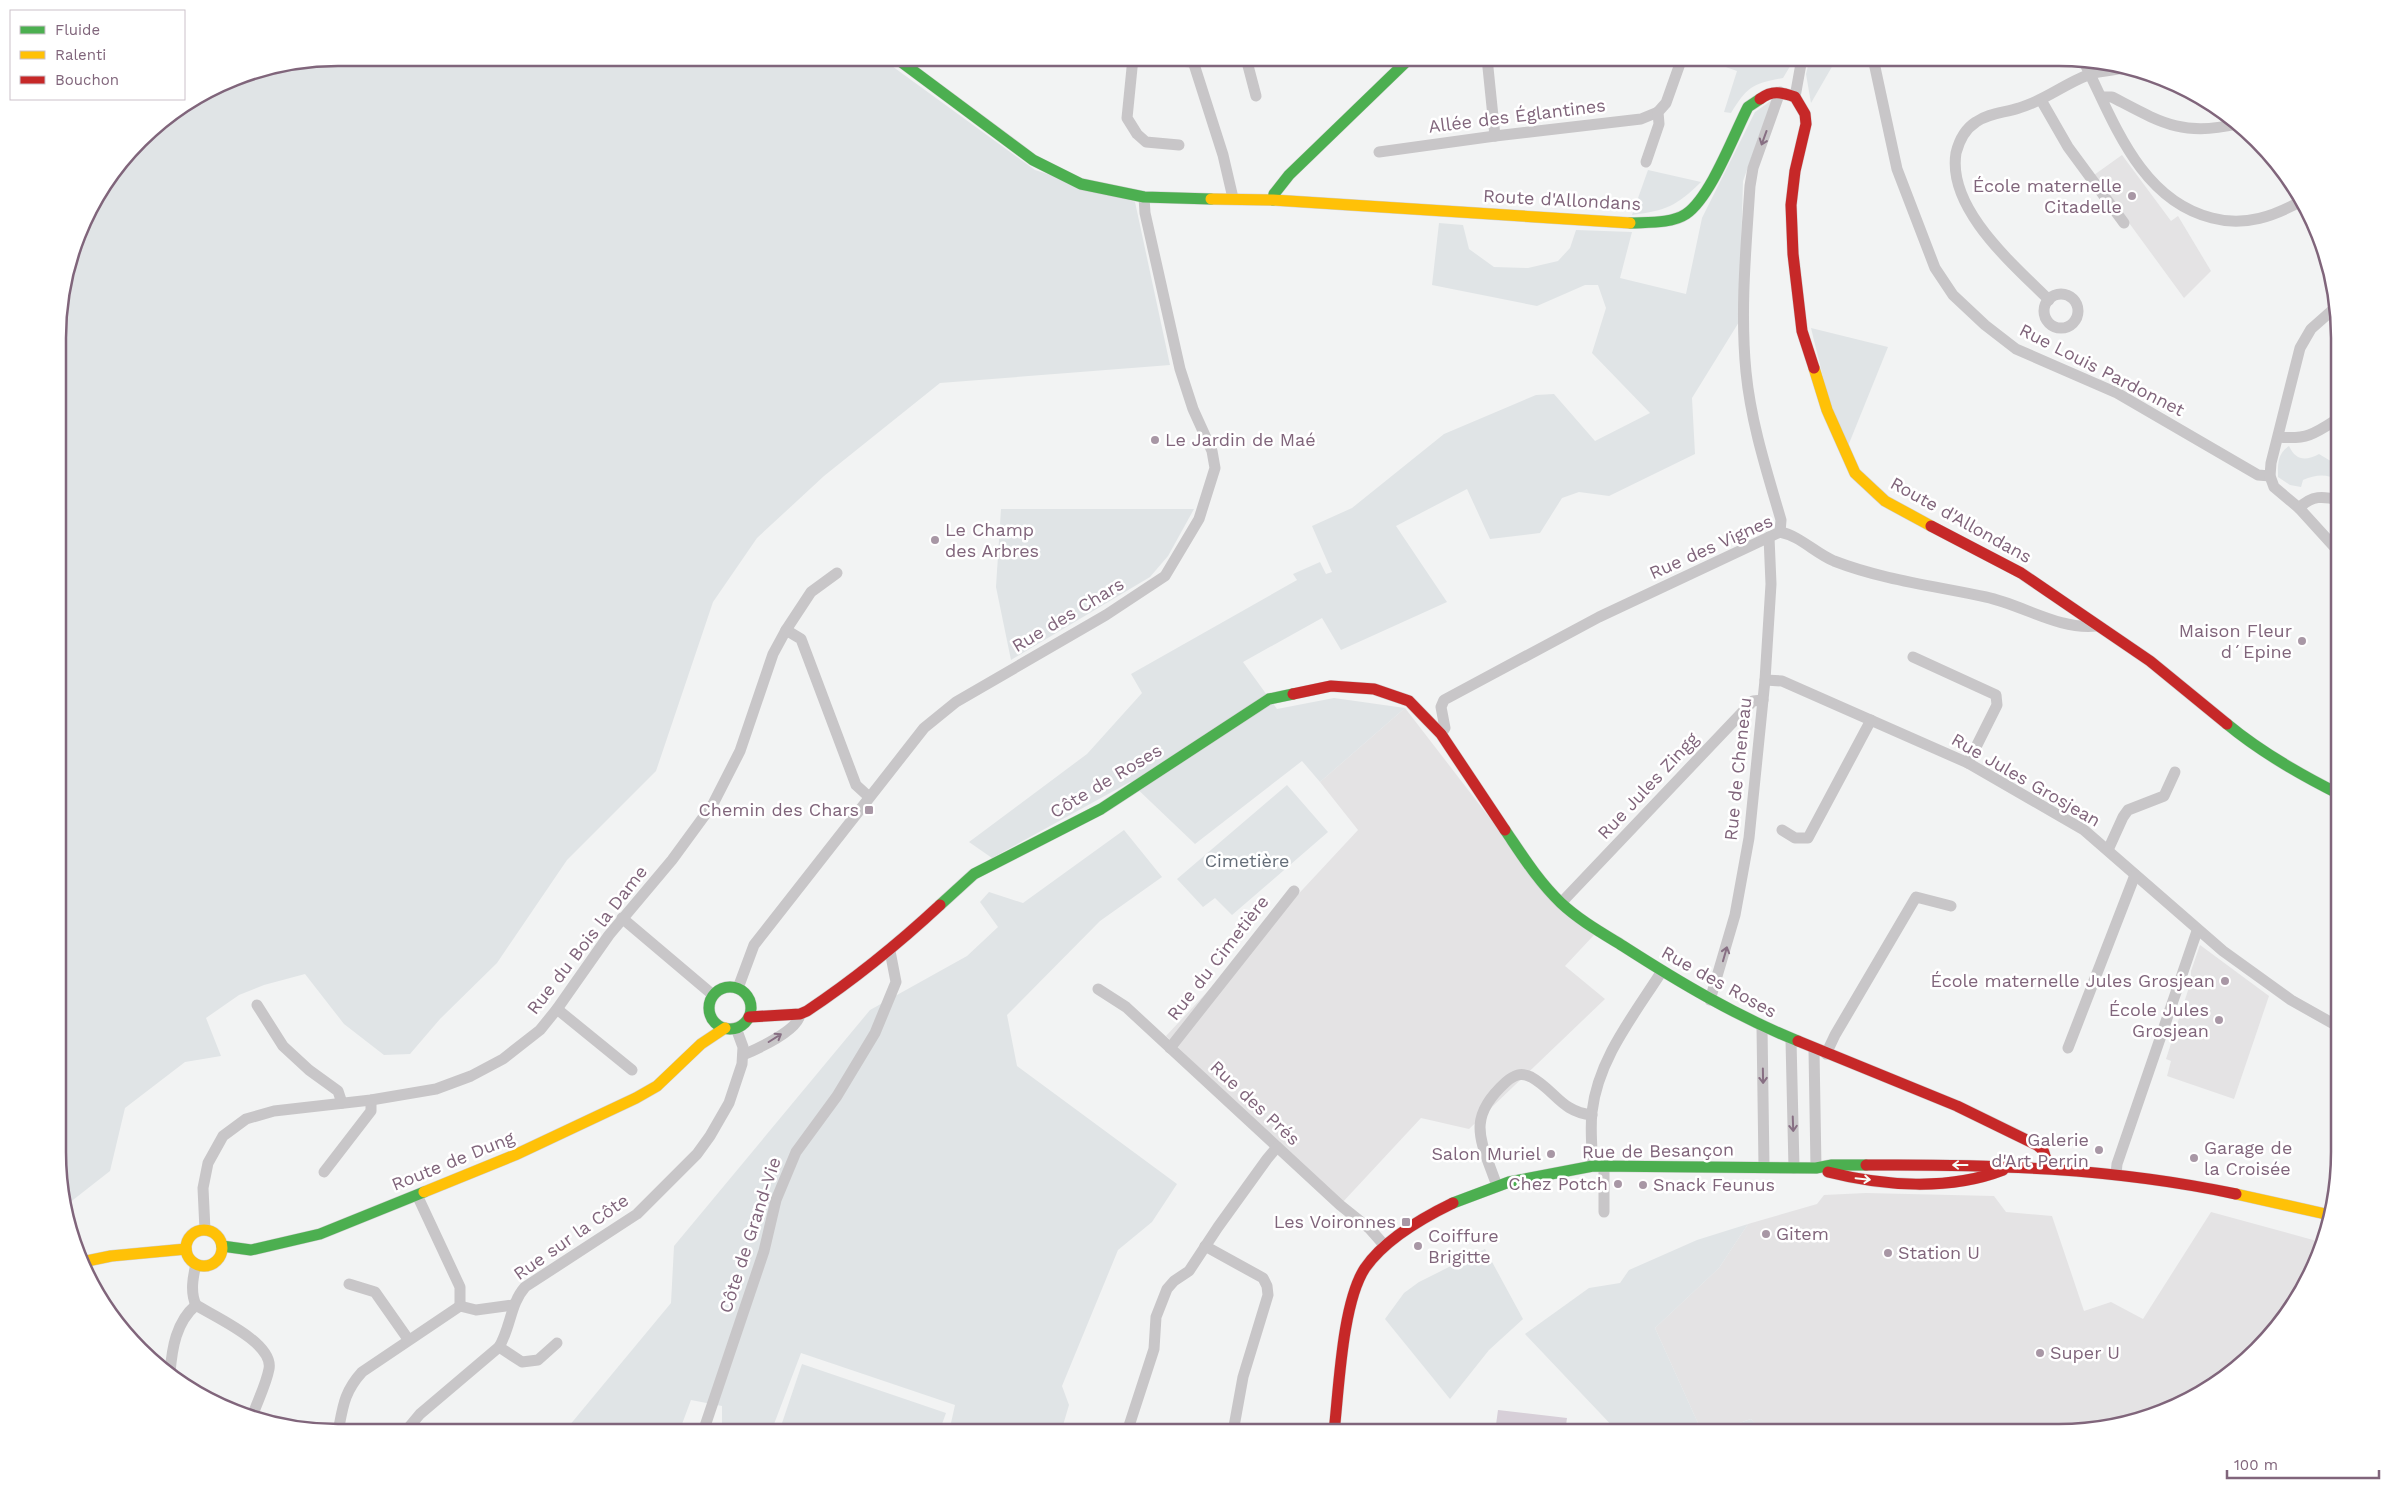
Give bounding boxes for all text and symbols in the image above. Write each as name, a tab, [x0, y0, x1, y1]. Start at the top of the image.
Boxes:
legend	[10, 10, 185, 100]
text: Fluide	[55, 21, 100, 39]
text: Ralenti	[55, 46, 106, 64]
text: Bouchon	[55, 71, 119, 89]
street label: Allée des Églantines	[1427, 94, 1607, 137]
one-way arrow	[1759, 130, 1768, 145]
place label: École maternelle Citadelle	[1973, 175, 2122, 217]
street label: Route d'Allondans	[1482, 185, 1642, 214]
marker: École maternelle Citadelle	[2126, 190, 2138, 202]
street label: Rue Louis Pardonnet	[2016, 319, 2189, 421]
place label: Le Jardin de Maé	[1165, 429, 1316, 450]
marker: Le Jardin de Maé	[1149, 434, 1161, 446]
street label: Route d'Allondans	[1887, 472, 2036, 567]
street label: Rue des Vignes	[1646, 510, 1776, 583]
place label: Le Champ des Arbres	[945, 519, 1039, 561]
marker: Le Champ des Arbres	[929, 534, 941, 546]
street label: Rue des Chars	[1008, 573, 1128, 656]
place label: Maison Fleur d´Epine	[2179, 620, 2292, 662]
marker: Maison Fleur d´Epine	[2296, 635, 2308, 647]
street label: Rue de Cheneau	[1720, 696, 1755, 842]
street label: Rue Jules Zingg	[1593, 728, 1703, 843]
street label: Rue Jules Grosjean	[1948, 728, 2104, 831]
street label: Côte de Roses	[1046, 739, 1165, 822]
place label: Chemin des Chars	[698, 799, 859, 820]
marker: Chemin des Chars	[863, 804, 875, 816]
park label: Cimetière	[1205, 850, 1289, 871]
street label: Rue du Bois la Dame	[522, 861, 651, 1018]
street label: Rue du Cimetière	[1162, 891, 1273, 1024]
street label: Rue des Roses	[1658, 941, 1781, 1022]
one-way arrow	[1720, 946, 1730, 962]
place label: École maternelle Jules Grosjean	[1931, 970, 2215, 991]
marker: École maternelle Jules Grosjean	[2219, 975, 2231, 987]
place label: École Jules Grosjean	[2109, 999, 2209, 1041]
marker: École Jules Grosjean	[2213, 1014, 2225, 1026]
one-way arrow	[768, 1033, 782, 1044]
street label: Rue des Prés	[1206, 1056, 1304, 1149]
one-way arrow	[1758, 1068, 1768, 1084]
one-way arrow	[1788, 1116, 1798, 1132]
street label: Route de Dung	[388, 1126, 518, 1195]
place label: Galerie d'Art Perrin	[1991, 1129, 2089, 1171]
place label: Garage de la Croisée	[2204, 1137, 2292, 1179]
street label: Rue de Besançon	[1582, 1139, 1734, 1162]
place label: Salon Muriel	[1432, 1143, 1541, 1164]
marker: Galerie d'Art Perrin	[2093, 1144, 2105, 1156]
marker: Salon Muriel	[1545, 1148, 1557, 1160]
marker: Garage de la Croisée	[2188, 1152, 2200, 1164]
street label: Côte de Grand-Vie	[714, 1154, 785, 1315]
one-way arrow	[1952, 1160, 1968, 1170]
place label: Chez Potch	[1508, 1173, 1608, 1194]
place label: Snack Feunus	[1653, 1174, 1775, 1195]
one-way arrow	[1855, 1174, 1871, 1184]
marker: Chez Potch	[1612, 1178, 1624, 1190]
marker: Snack Feunus	[1637, 1179, 1649, 1191]
street label: Rue sur la Côte	[509, 1189, 632, 1284]
place label: Les Voironnes	[1274, 1211, 1396, 1232]
marker: Les Voironnes	[1400, 1216, 1412, 1228]
place label: Gitem	[1776, 1223, 1829, 1244]
place label: Coiffure Brigitte	[1428, 1225, 1499, 1267]
marker: Gitem	[1760, 1228, 1772, 1240]
marker: Coiffure Brigitte	[1412, 1240, 1424, 1252]
place label: Station U	[1898, 1242, 1980, 1263]
marker: Station U	[1882, 1247, 1894, 1259]
place label: Super U	[2050, 1342, 2120, 1363]
marker: Super U	[2034, 1347, 2046, 1359]
scale bar	[2227, 1448, 2380, 1480]
text: 100 m	[2234, 1456, 2278, 1474]

